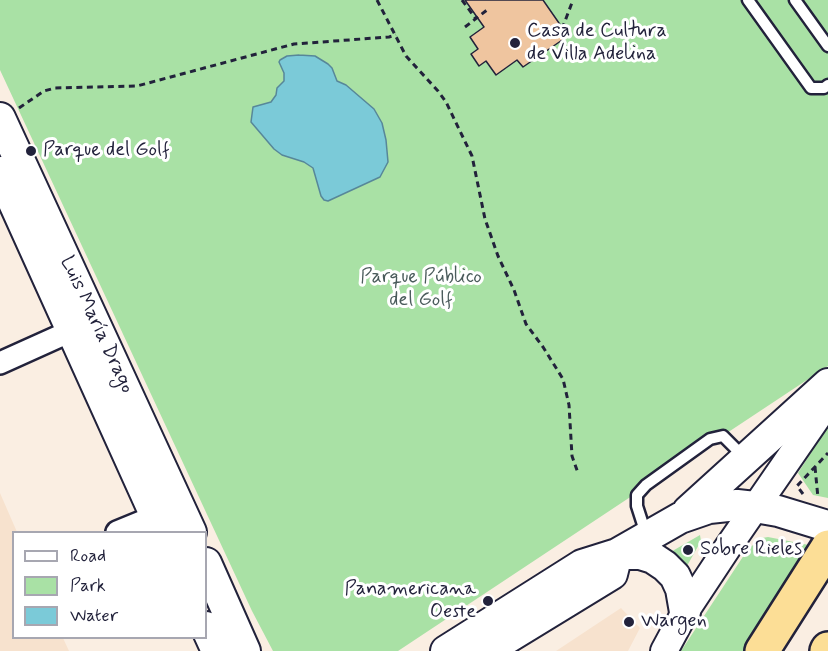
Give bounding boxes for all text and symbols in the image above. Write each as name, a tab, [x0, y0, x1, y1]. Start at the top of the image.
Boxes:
place label: Casa de Cultura de Villa Adelina	[527, 20, 667, 67]
marker: Casa de Cultura de Villa Adelina	[508, 36, 522, 50]
place label: Parque del Golf	[43, 139, 170, 163]
marker: Parque del Golf	[24, 144, 38, 158]
street label: Luis María Drago	[54, 253, 138, 397]
park label: Parque Público del Golf	[360, 266, 482, 313]
legend	[12, 531, 207, 639]
place label: Sobre Rieles	[700, 538, 802, 562]
marker: Sobre Rieles	[681, 543, 695, 557]
text: Road	[70, 544, 106, 568]
text: Park	[70, 574, 106, 598]
place label: Panamericana Oeste	[345, 578, 476, 625]
marker: Panamericana Oeste	[481, 594, 495, 608]
text: Water	[70, 604, 118, 628]
place label: Wargen	[641, 610, 707, 634]
marker: Wargen	[622, 615, 636, 629]

